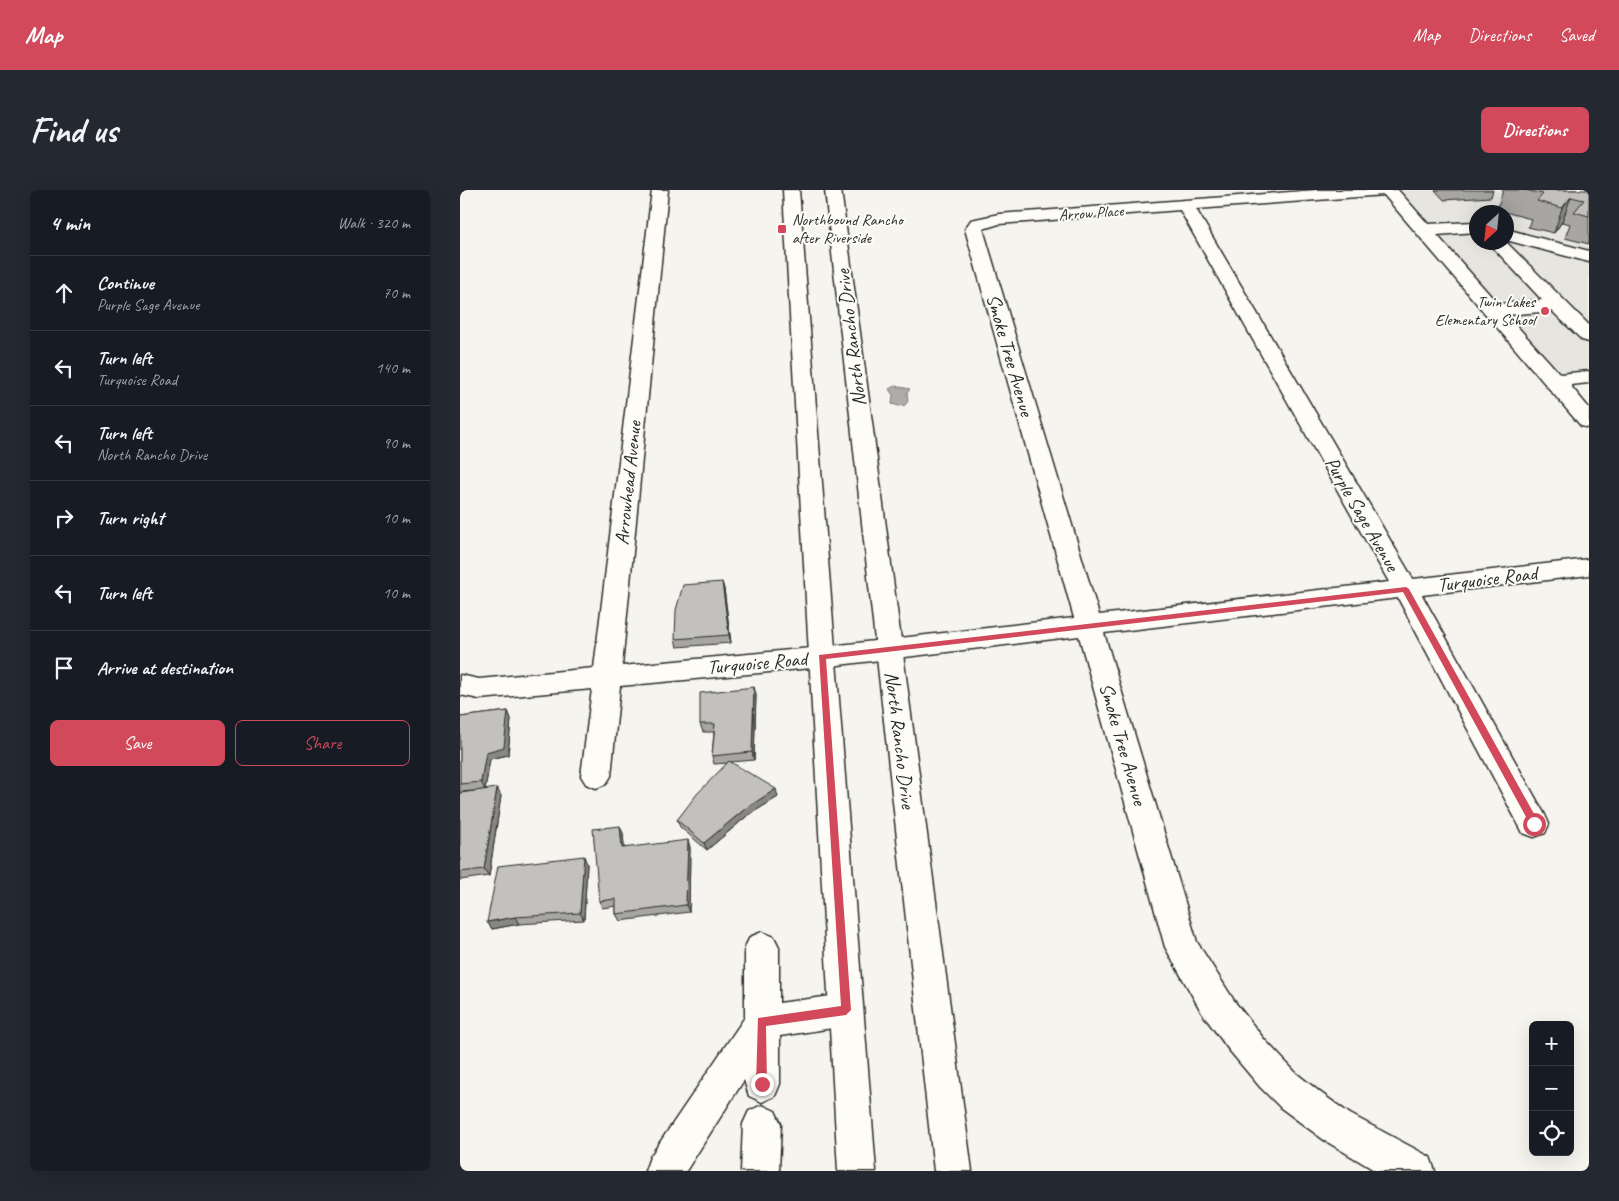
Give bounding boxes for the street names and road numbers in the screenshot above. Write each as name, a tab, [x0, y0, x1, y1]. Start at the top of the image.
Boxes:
street label: Arrow Place	[1058, 201, 1126, 225]
street label: North Rancho Drive	[830, 267, 872, 408]
street label: Smoke Tree Avenue	[981, 291, 1040, 420]
street label: Arrowhead Avenue	[609, 418, 647, 546]
street label: Purple Sage Avenue	[1319, 452, 1406, 577]
street label: Turquoise Road	[1436, 560, 1541, 598]
street label: Turquoise Road	[706, 646, 811, 680]
street label: North Rancho Drive	[879, 670, 921, 811]
street label: Smoke Tree Avenue	[1094, 680, 1153, 809]

